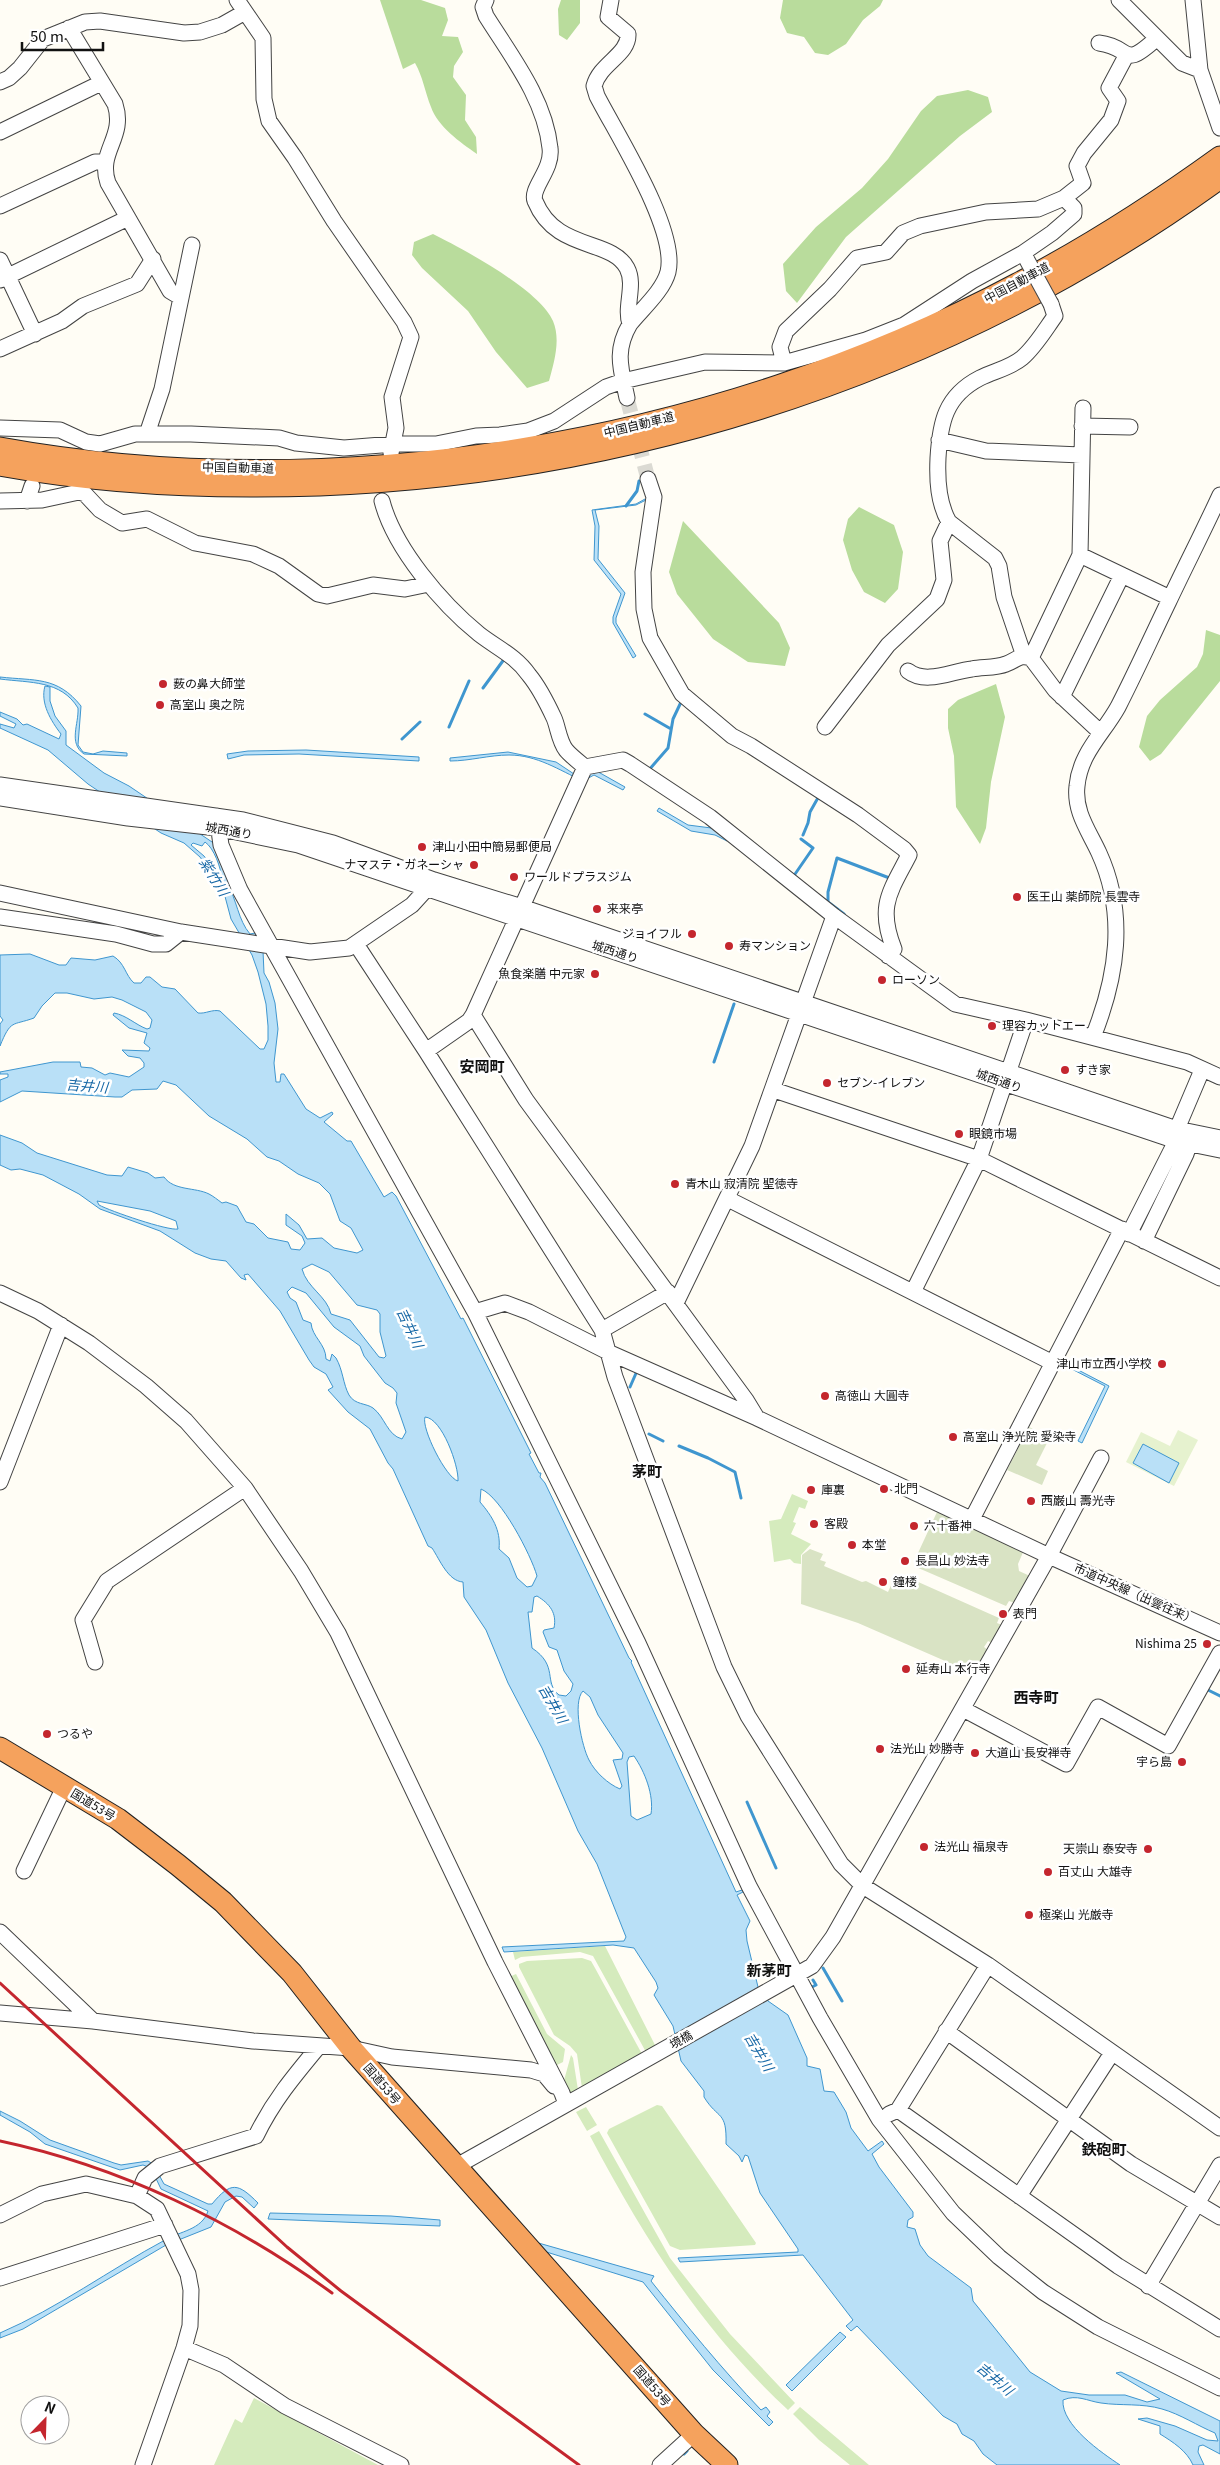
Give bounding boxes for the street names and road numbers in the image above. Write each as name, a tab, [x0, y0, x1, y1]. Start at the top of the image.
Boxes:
street label: 中国自動車道	[981, 257, 1052, 306]
street label: 中国自動車道	[602, 407, 676, 441]
street label: 中国自動車道	[202, 457, 274, 476]
street label: 城西通り	[204, 817, 254, 842]
street label: 城西通り	[590, 935, 641, 966]
street label: 城西通り	[974, 1064, 1025, 1095]
street label: 市道中央線（出雲往来）	[1072, 1558, 1199, 1627]
street label: 国道53号	[68, 1784, 119, 1824]
street label: 境橋	[666, 2025, 695, 2052]
street label: 国道53号	[361, 2059, 406, 2107]
street label: 国道53号	[631, 2361, 676, 2409]

